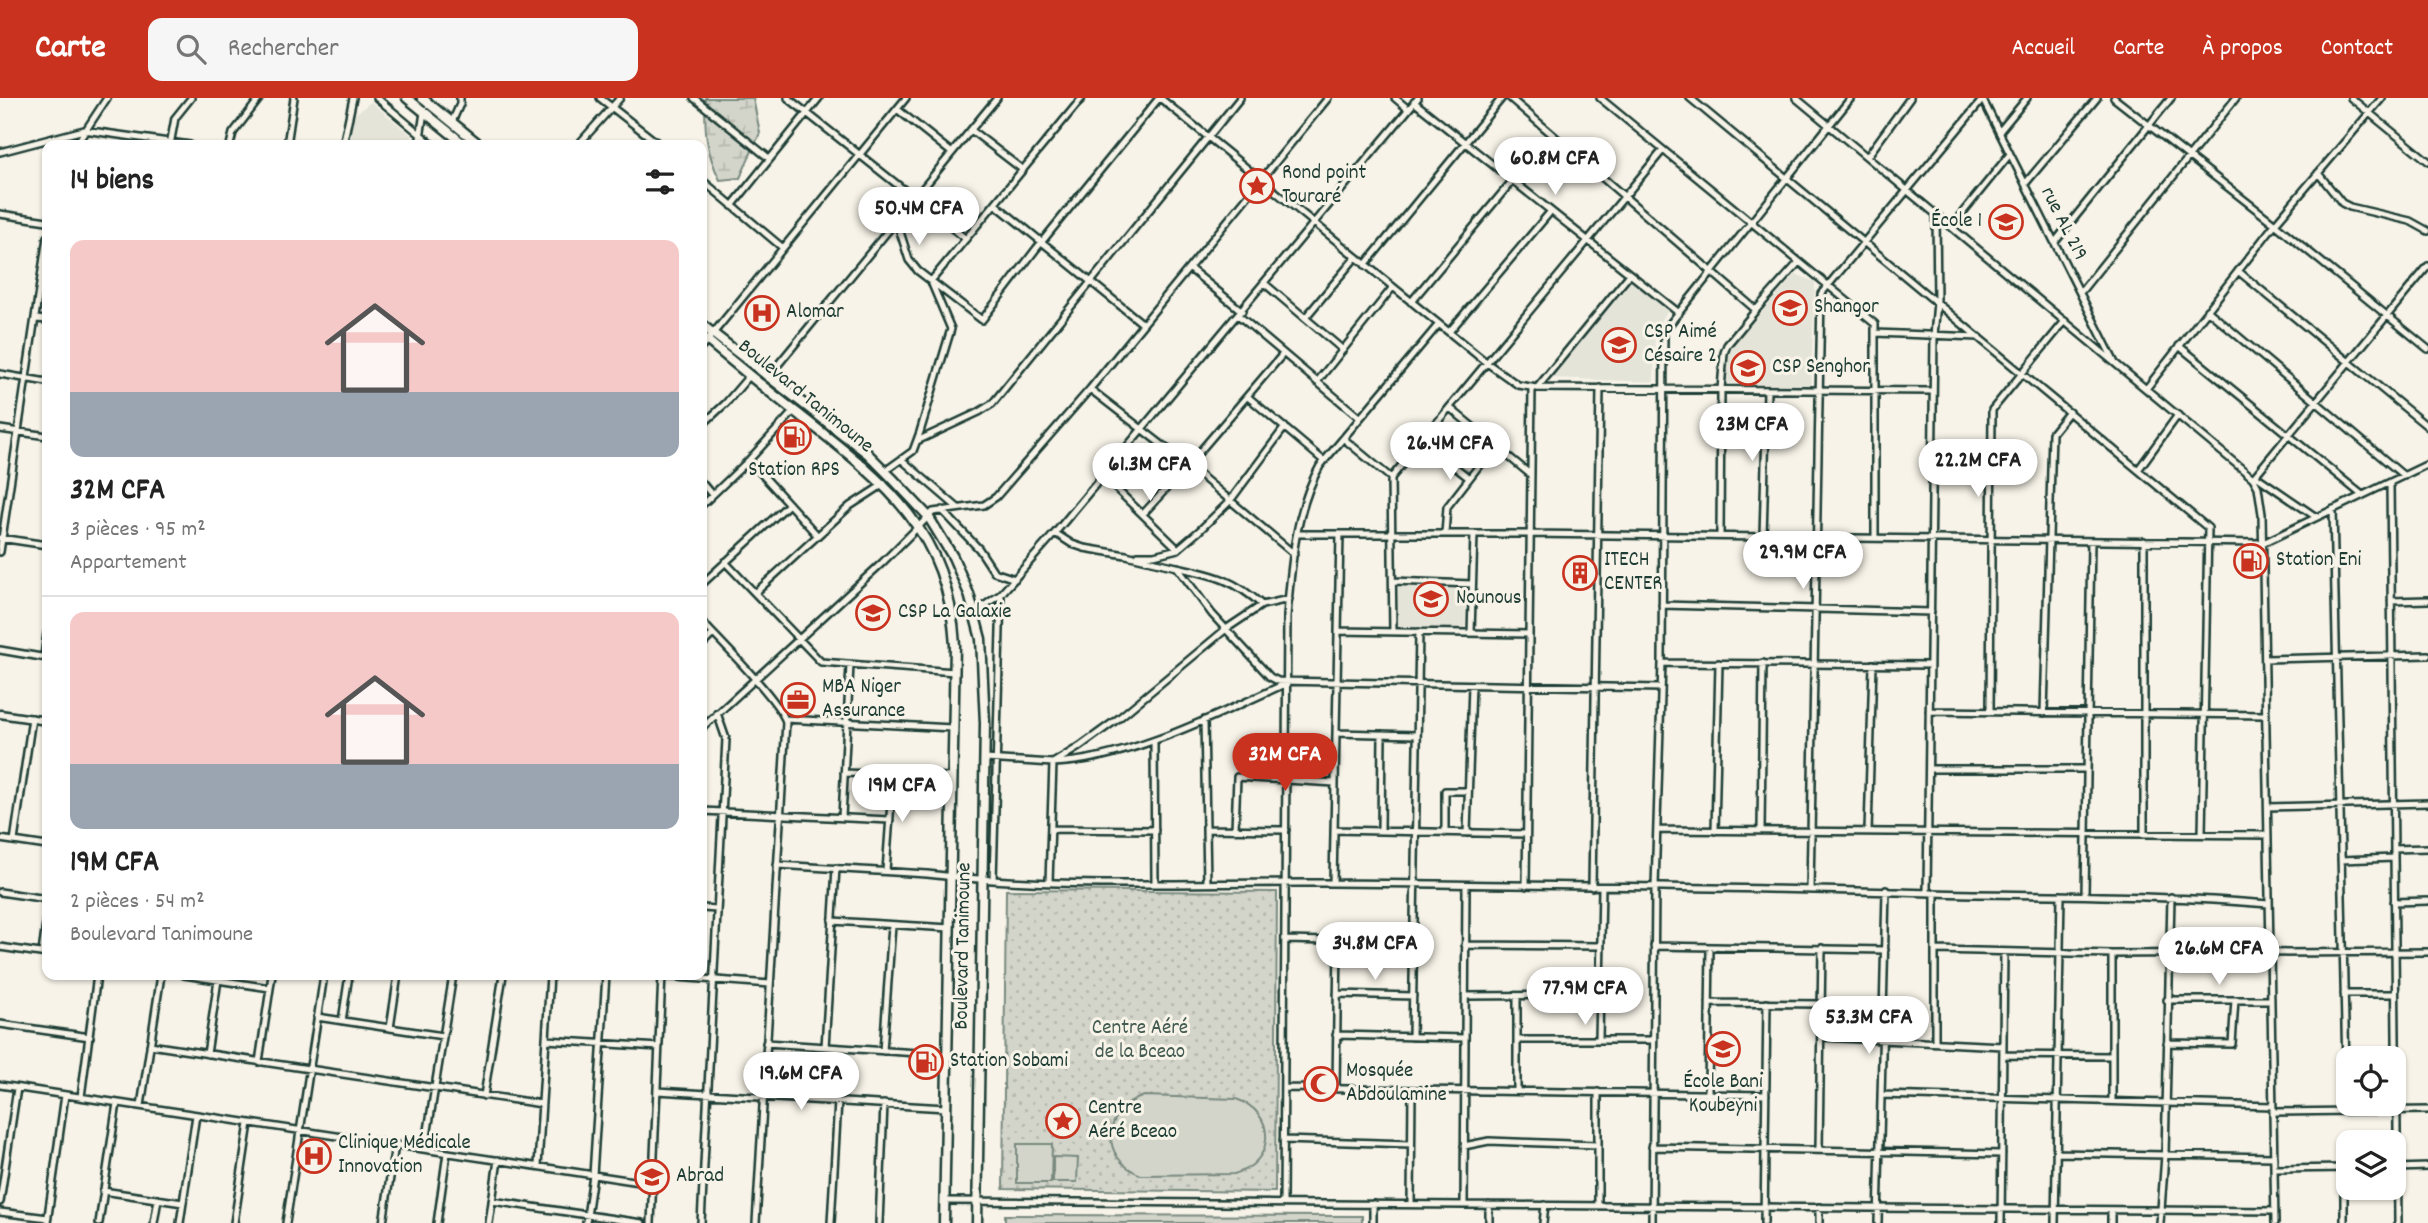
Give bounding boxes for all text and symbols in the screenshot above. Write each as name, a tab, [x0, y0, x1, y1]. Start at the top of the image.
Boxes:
search box	[148, 18, 638, 81]
text: Carte	[35, 26, 106, 73]
icon: search	[172, 30, 210, 68]
text: Rechercher	[228, 31, 339, 68]
text: Accueil	[2011, 32, 2075, 66]
text: Carte	[2113, 32, 2164, 66]
text: À propos	[2202, 32, 2283, 66]
text: Contact	[2321, 32, 2393, 66]
pin: 60.8M CFA	[1475, 138, 1635, 197]
text: 60.8M CFA	[1510, 143, 1600, 176]
place label: Rond point Touraré	[1282, 159, 1367, 213]
text: 14 biens	[70, 161, 154, 204]
icon: filters	[641, 163, 679, 201]
place icon: Rond point Touraré	[1238, 167, 1276, 205]
street label: rue AL 219	[2032, 182, 2094, 266]
pin: 50.4M CFA	[839, 188, 999, 247]
text: 50.4M CFA	[874, 193, 964, 226]
school or university icon: École 1	[1987, 203, 2025, 241]
place label: École 1	[1931, 207, 1982, 237]
icon: home	[312, 285, 438, 411]
school or university icon: Shangor	[1771, 289, 1809, 327]
place label: Shangor	[1814, 293, 1879, 323]
hospital icon: Alomar	[743, 294, 781, 332]
place label: Alomar	[786, 298, 844, 328]
place label: CSP Aimé Césaire 2	[1644, 318, 1717, 372]
school or university icon: CSP Aimé Césaire 2	[1600, 326, 1638, 364]
street label: Boulevard Tanimoune	[731, 333, 879, 461]
school or university icon: CSP Senghor	[1729, 349, 1767, 387]
place label: CSP Senghor	[1772, 353, 1870, 383]
pin: 23M CFA	[1687, 404, 1817, 463]
text: 23M CFA	[1715, 409, 1789, 442]
fuel station icon: Station RPS	[775, 418, 813, 456]
pin: 26.4M CFA	[1370, 422, 1530, 482]
text: 26.4M CFA	[1406, 428, 1494, 461]
pin: 22.2M CFA	[1898, 440, 2058, 499]
pin: 61.3M CFA	[1070, 444, 1230, 503]
text: 22.2M CFA	[1935, 445, 2021, 478]
text: 61.3M CFA	[1108, 449, 1192, 482]
place label: Station RPS	[748, 456, 840, 486]
text: 32M CFA	[70, 471, 165, 514]
text: 3 pièces · 95 m²	[70, 514, 206, 547]
pin: 29.9M CFA	[1723, 532, 1883, 591]
text: 29.9M CFA	[1759, 537, 1847, 570]
fuel station icon: Station Eni	[2232, 542, 2270, 580]
place label: ITECH CENTER	[1604, 546, 1662, 600]
place label: Station Eni	[2276, 546, 2362, 576]
text: Appartement	[70, 547, 187, 580]
building icon: ITECH CENTER	[1561, 554, 1599, 592]
school or university icon: Nounous	[1412, 580, 1450, 618]
place label: Nounous	[1456, 584, 1522, 614]
school or university icon: CSP La Galaxie	[854, 594, 892, 632]
place label: CSP La Galaxie	[898, 598, 1011, 628]
icon: home	[312, 657, 438, 783]
place label: MBA Niger Assurance	[822, 673, 905, 727]
office icon: MBA Niger Assurance	[779, 681, 817, 719]
pin: 32M CFA	[1220, 734, 1350, 793]
text: 32M CFA	[1248, 739, 1322, 772]
pin: 19M CFA	[837, 764, 967, 824]
text: 19M CFA	[868, 770, 936, 803]
text: 19M CFA	[70, 843, 159, 886]
street label: Boulevard Tanimoune	[948, 862, 980, 1030]
text: 2 pièces · 54 m²	[70, 886, 205, 919]
text: Boulevard Tanimoune	[70, 919, 253, 952]
pin: 34.8M CFA	[1295, 922, 1455, 982]
text: 34.8M CFA	[1332, 928, 1418, 961]
pin: 26.6M CFA	[2139, 928, 2299, 987]
text: 26.6M CFA	[2174, 933, 2264, 966]
pin: 77.9M CFA	[1505, 968, 1665, 1027]
text: 77.9M CFA	[1543, 973, 1627, 1006]
pin: 53.3M CFA	[1789, 996, 1949, 1056]
text: 53.3M CFA	[1825, 1002, 1913, 1035]
park label: Centre Aéré de la Bceao	[1092, 1014, 1188, 1068]
school or university icon: École Bani Koubeyni	[1704, 1030, 1742, 1068]
fuel station icon: Station Sobami	[907, 1043, 945, 1081]
map controls	[2336, 1046, 2406, 1200]
button: locate	[2336, 1046, 2406, 1116]
place label: Station Sobami	[950, 1047, 1068, 1077]
pin: 19.6M CFA	[721, 1052, 881, 1112]
place label: Mosquée Abdoulamine	[1346, 1057, 1447, 1111]
text: 19.6M CFA	[759, 1058, 843, 1091]
mosque icon: Mosquée Abdoulamine	[1302, 1065, 1340, 1103]
place label: École Bani Koubeyni	[1683, 1068, 1763, 1122]
place label: Centre Aéré Bceao	[1088, 1094, 1177, 1148]
place icon: Centre Aéré Bceao	[1044, 1102, 1082, 1140]
place label: Clinique Médicale Innovation	[338, 1129, 471, 1183]
button: layers	[2336, 1130, 2406, 1200]
hospital icon: Clinique Médicale Innovation	[295, 1137, 333, 1175]
school or university icon: Abrad	[633, 1158, 671, 1196]
place label: Abrad	[676, 1162, 724, 1192]

